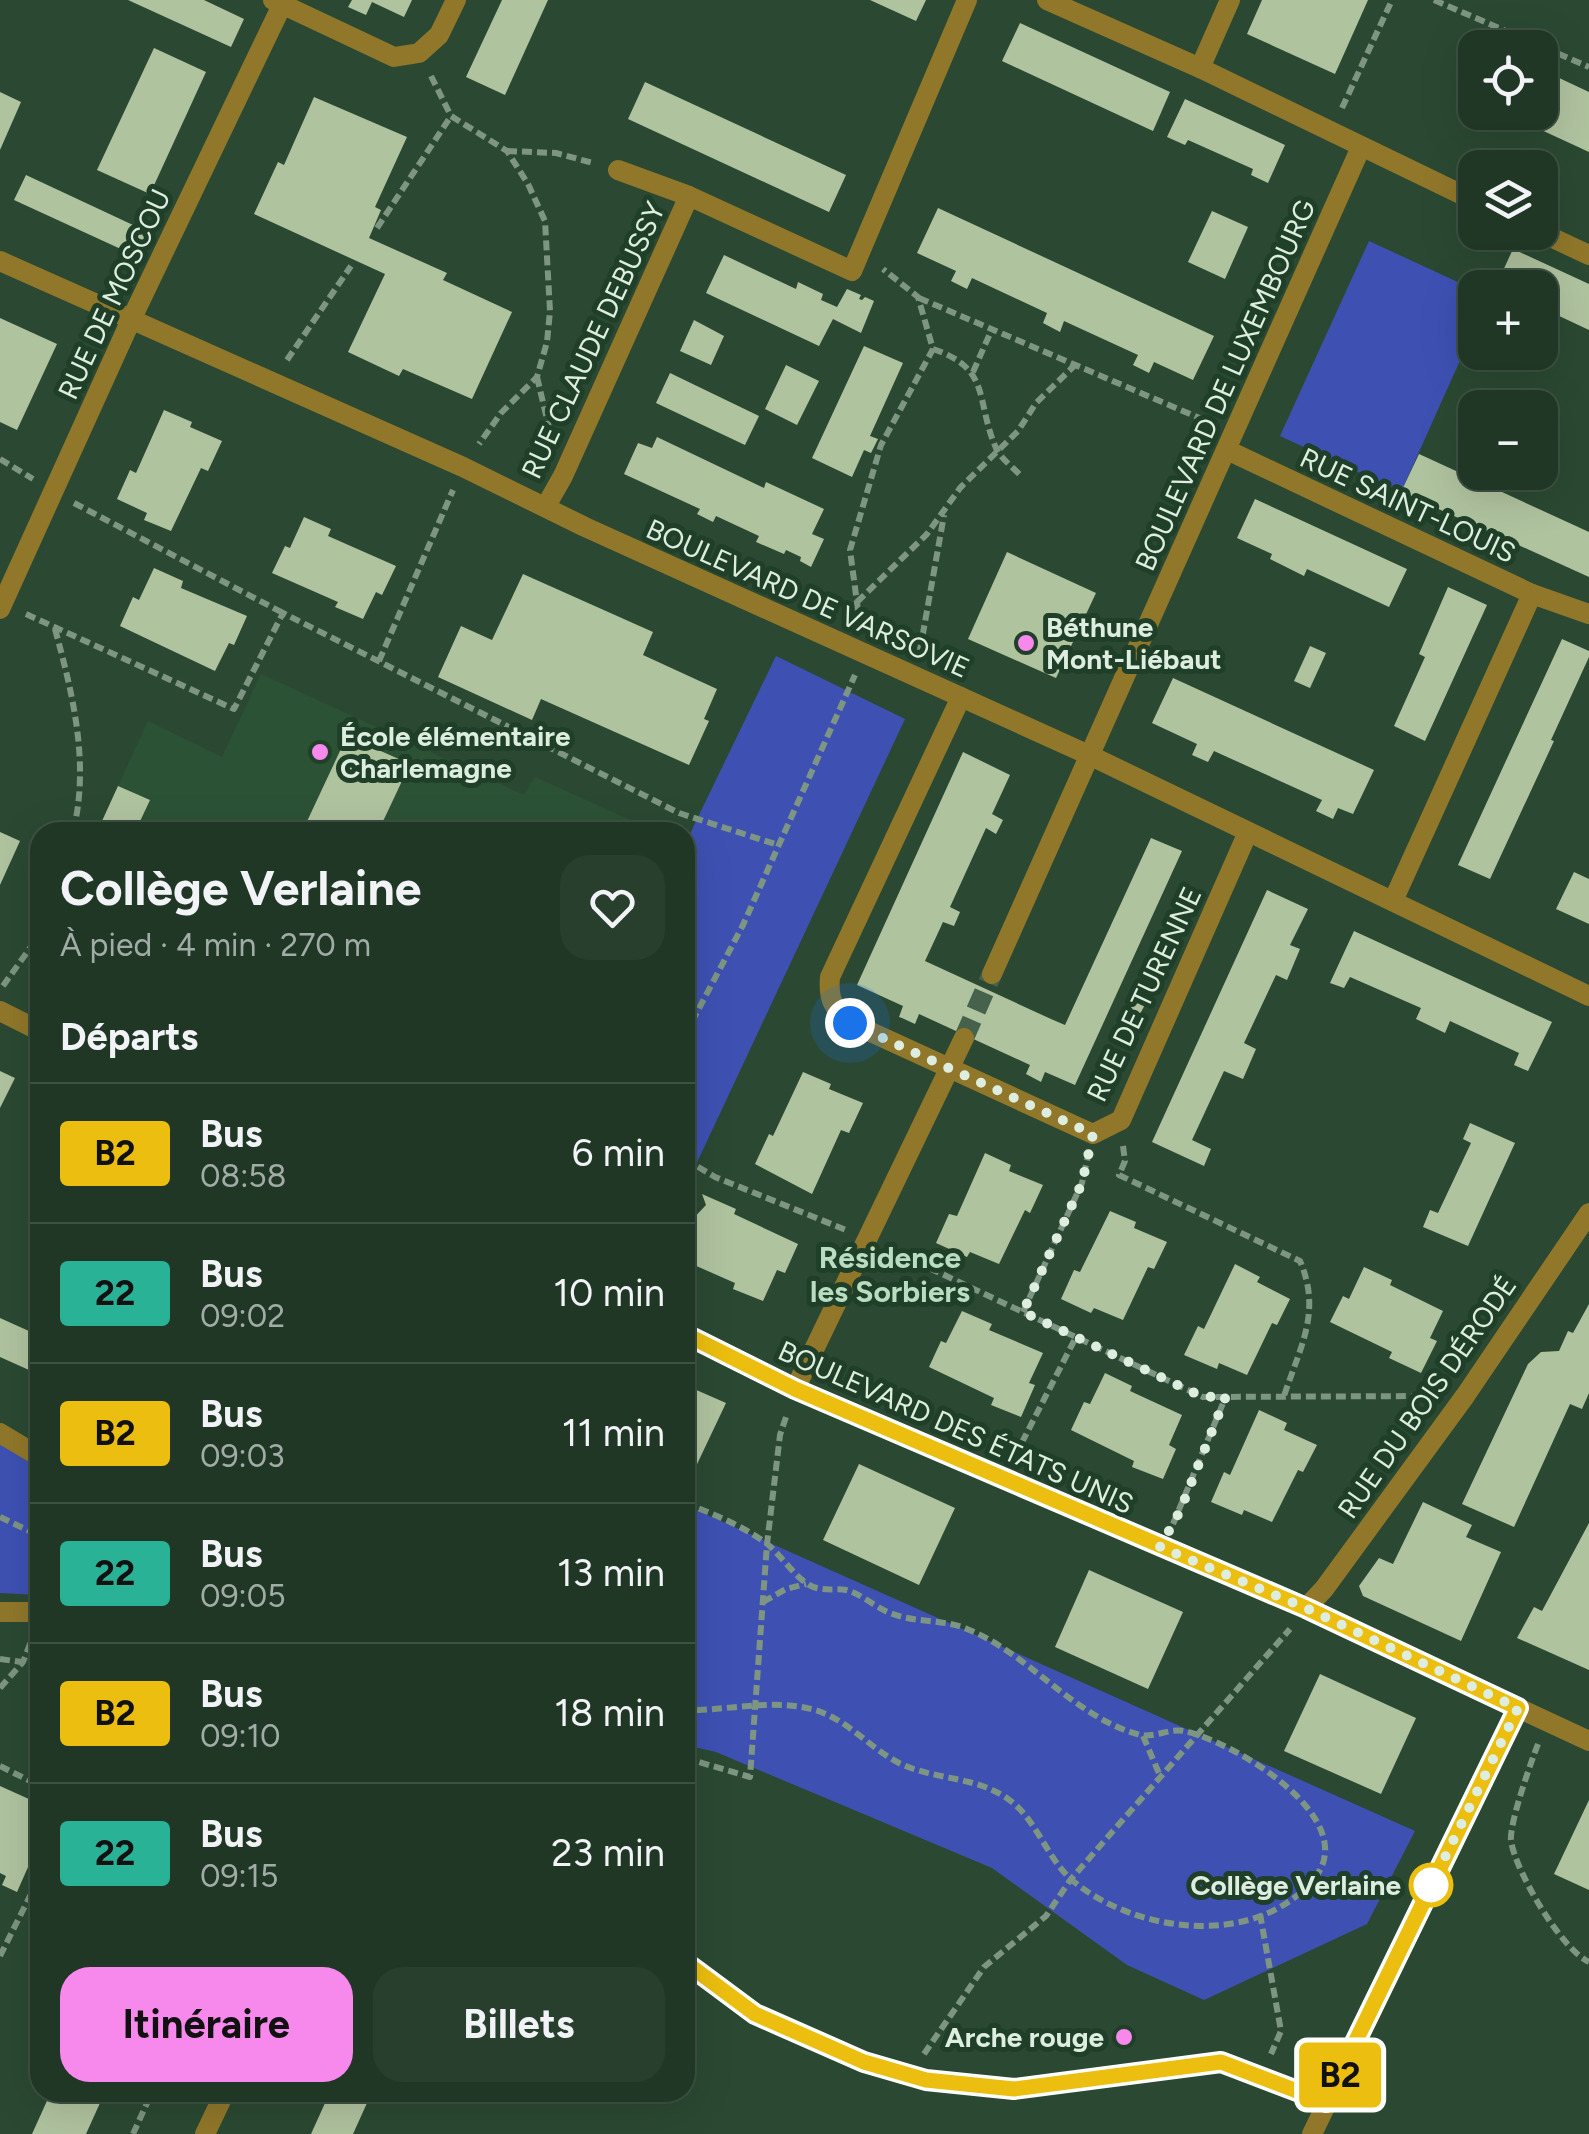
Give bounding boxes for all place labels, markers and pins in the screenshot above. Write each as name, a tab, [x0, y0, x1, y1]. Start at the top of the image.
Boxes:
place label: Béthune Mont-Liébaut	[1046, 610, 1222, 676]
marker: Béthune Mont-Liébaut	[1015, 632, 1037, 654]
place label: École élémentaire Charlemagne	[340, 719, 570, 785]
marker: École élémentaire Charlemagne	[309, 741, 331, 763]
marker: Collège Verlaine	[1410, 1864, 1452, 1906]
place label: Collège Verlaine	[1190, 1868, 1401, 1902]
place label: Arche rouge	[945, 2020, 1104, 2054]
marker: Arche rouge	[1113, 2026, 1135, 2048]

